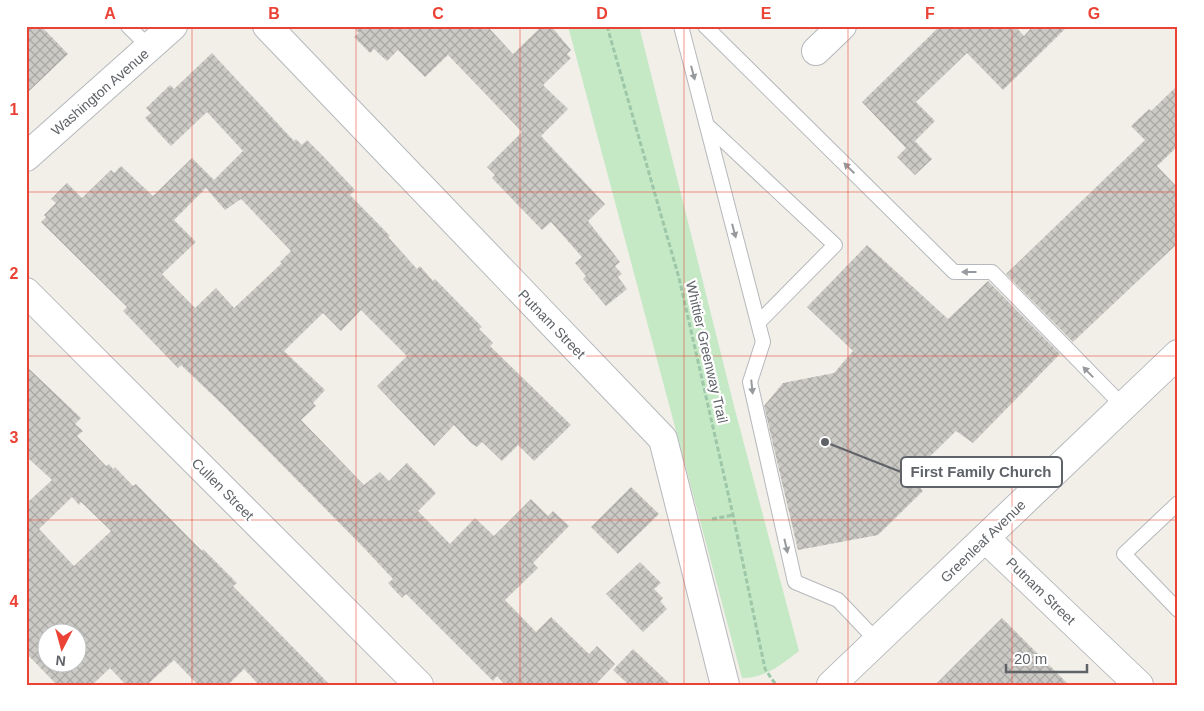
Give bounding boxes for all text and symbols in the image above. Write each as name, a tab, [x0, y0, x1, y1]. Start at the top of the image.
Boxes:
text: A	[104, 5, 116, 22]
text: B	[268, 5, 280, 22]
text: C	[432, 5, 444, 22]
text: D	[596, 5, 608, 22]
text: E	[761, 5, 772, 22]
text: F	[925, 5, 935, 22]
text: G	[1088, 5, 1100, 22]
street label: Washington Avenue	[48, 45, 152, 139]
one-way arrow	[689, 66, 697, 81]
text: 1	[10, 101, 19, 118]
one-way arrow	[843, 162, 855, 174]
one-way arrow	[730, 223, 738, 238]
text: 2	[10, 265, 19, 282]
one-way arrow	[960, 268, 976, 276]
street label: Whittier Greenway Trail	[683, 279, 731, 425]
street label: Putnam Street	[515, 286, 589, 362]
one-way arrow	[1082, 366, 1094, 378]
one-way arrow	[748, 380, 756, 396]
text: 3	[10, 429, 19, 446]
street label: Cullen Street	[189, 455, 257, 523]
callout: First Family Church	[901, 457, 1062, 487]
text: First Family Church	[911, 463, 1051, 480]
street label: Greenleaf Avenue	[937, 496, 1029, 586]
one-way arrow	[783, 538, 791, 554]
street label: Putnam Street	[1003, 554, 1079, 628]
text: 4	[10, 593, 19, 610]
north arrow	[38, 624, 88, 674]
scale bar	[1006, 641, 1088, 673]
text: 20 m	[1014, 650, 1047, 667]
text: N	[55, 652, 67, 669]

